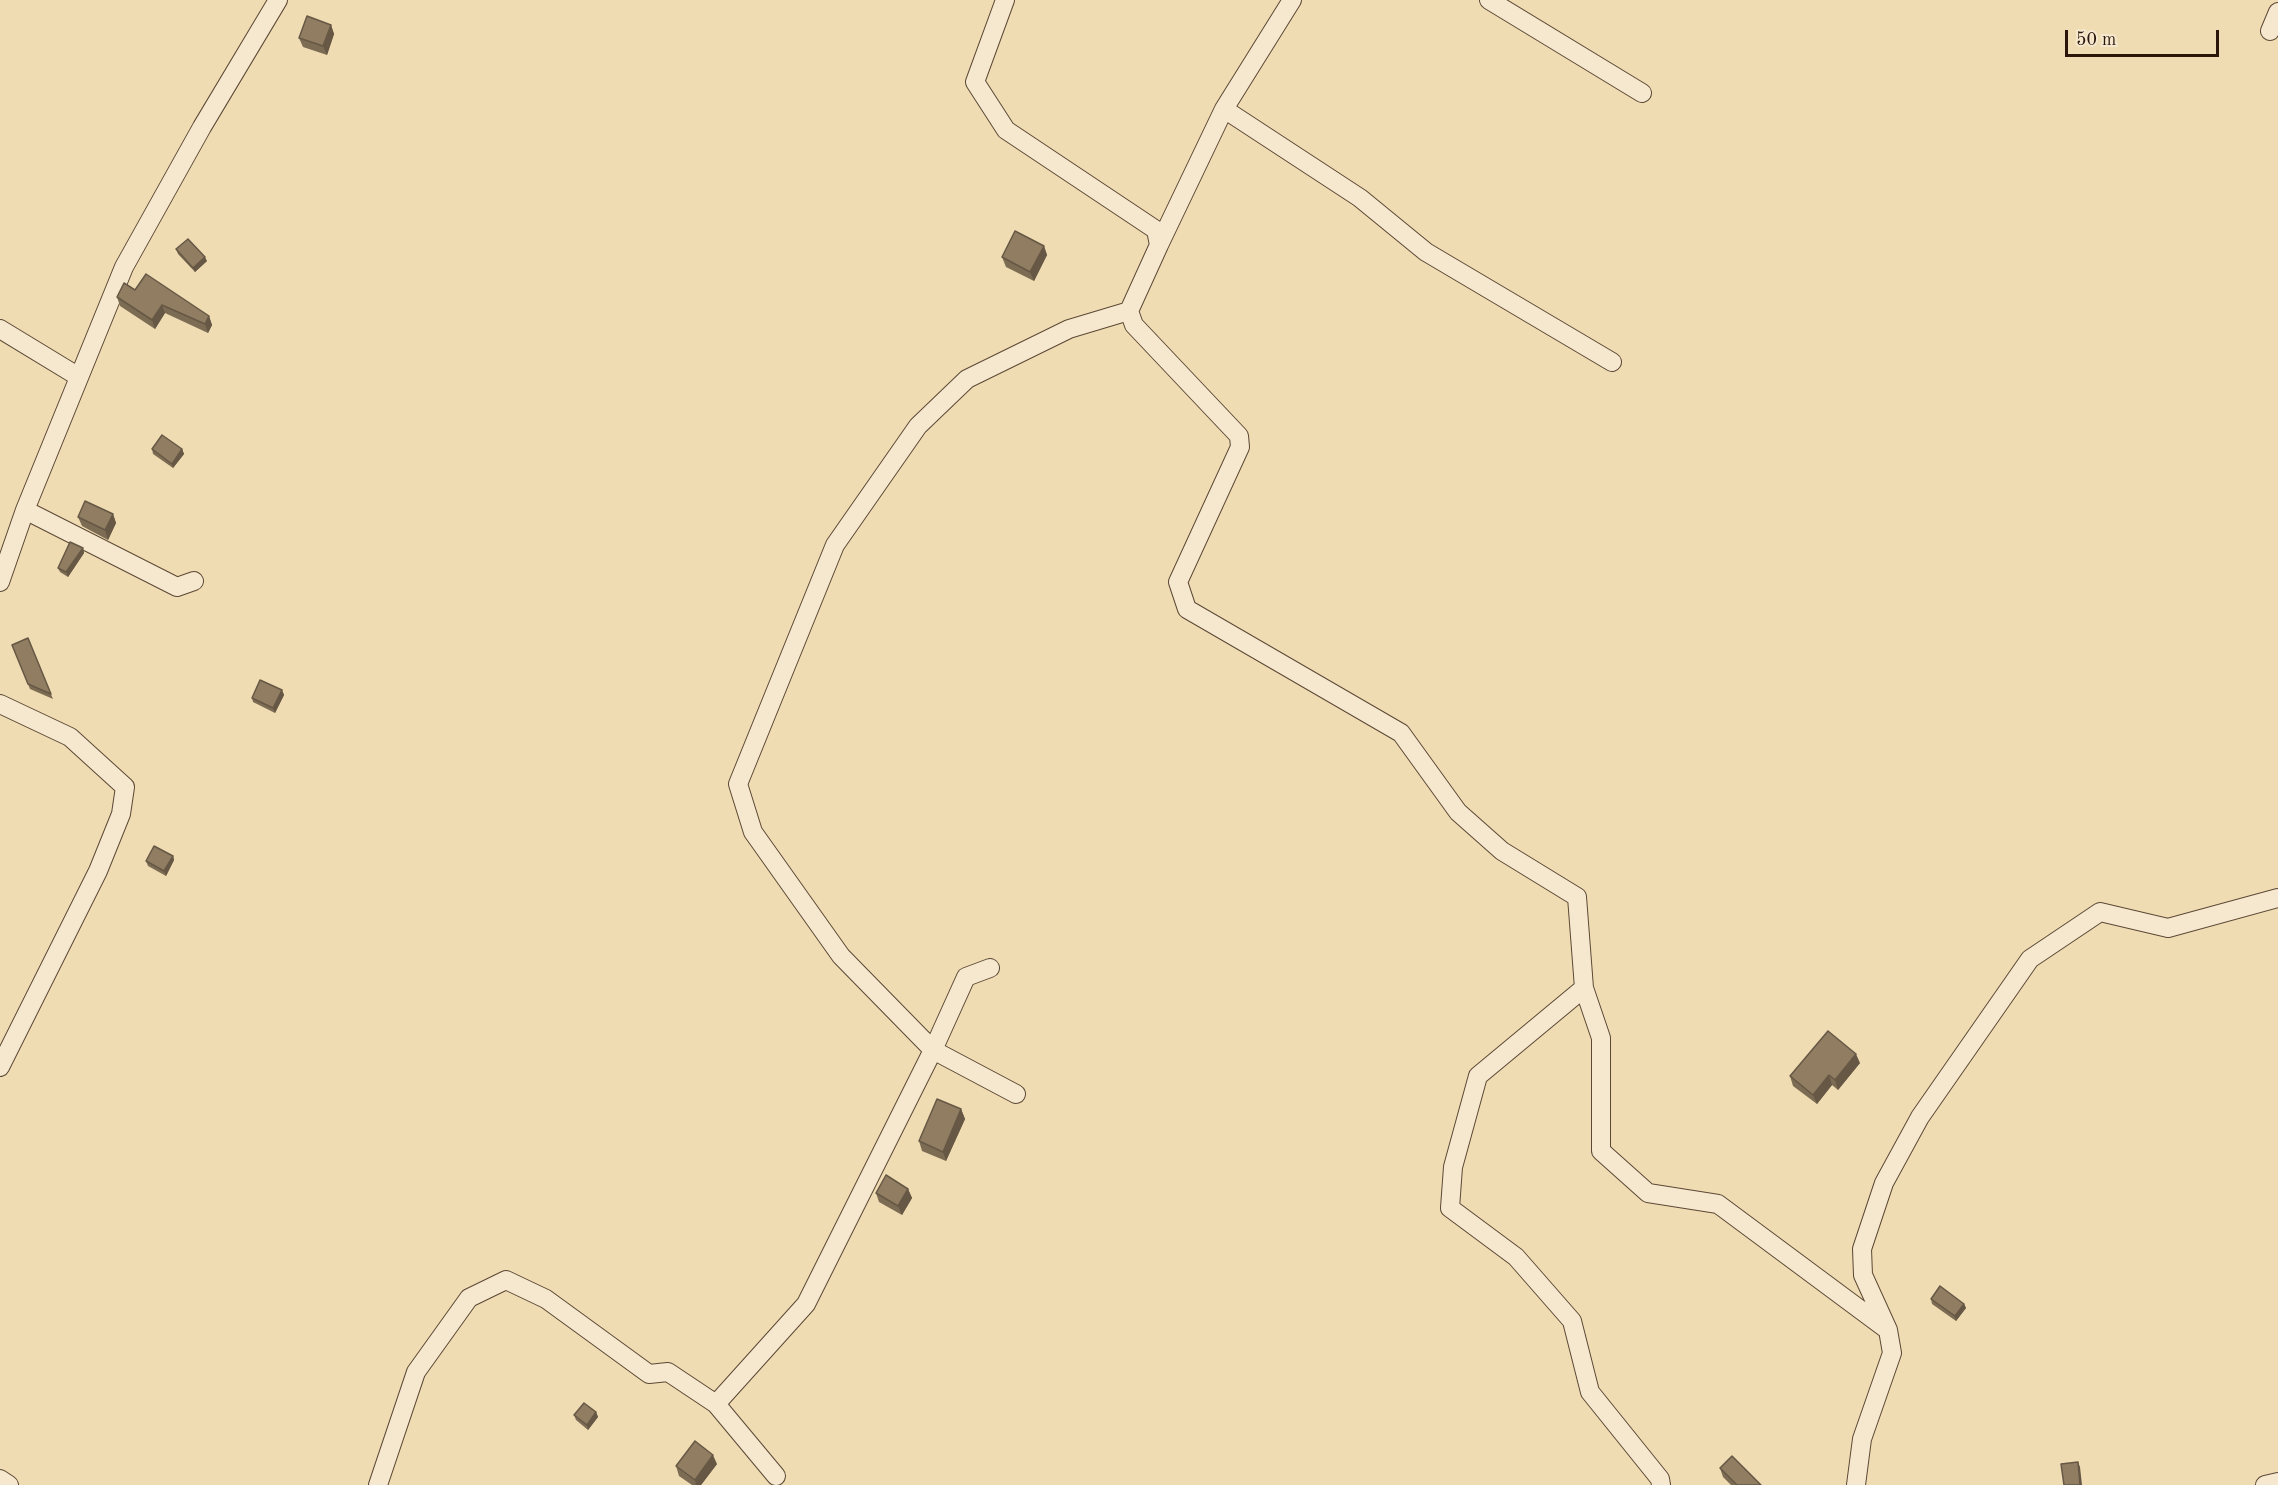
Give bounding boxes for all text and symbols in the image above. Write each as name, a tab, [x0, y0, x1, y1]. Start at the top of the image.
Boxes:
scale bar	[2068, 18, 2222, 56]
text: 50 m	[2076, 31, 2116, 49]

